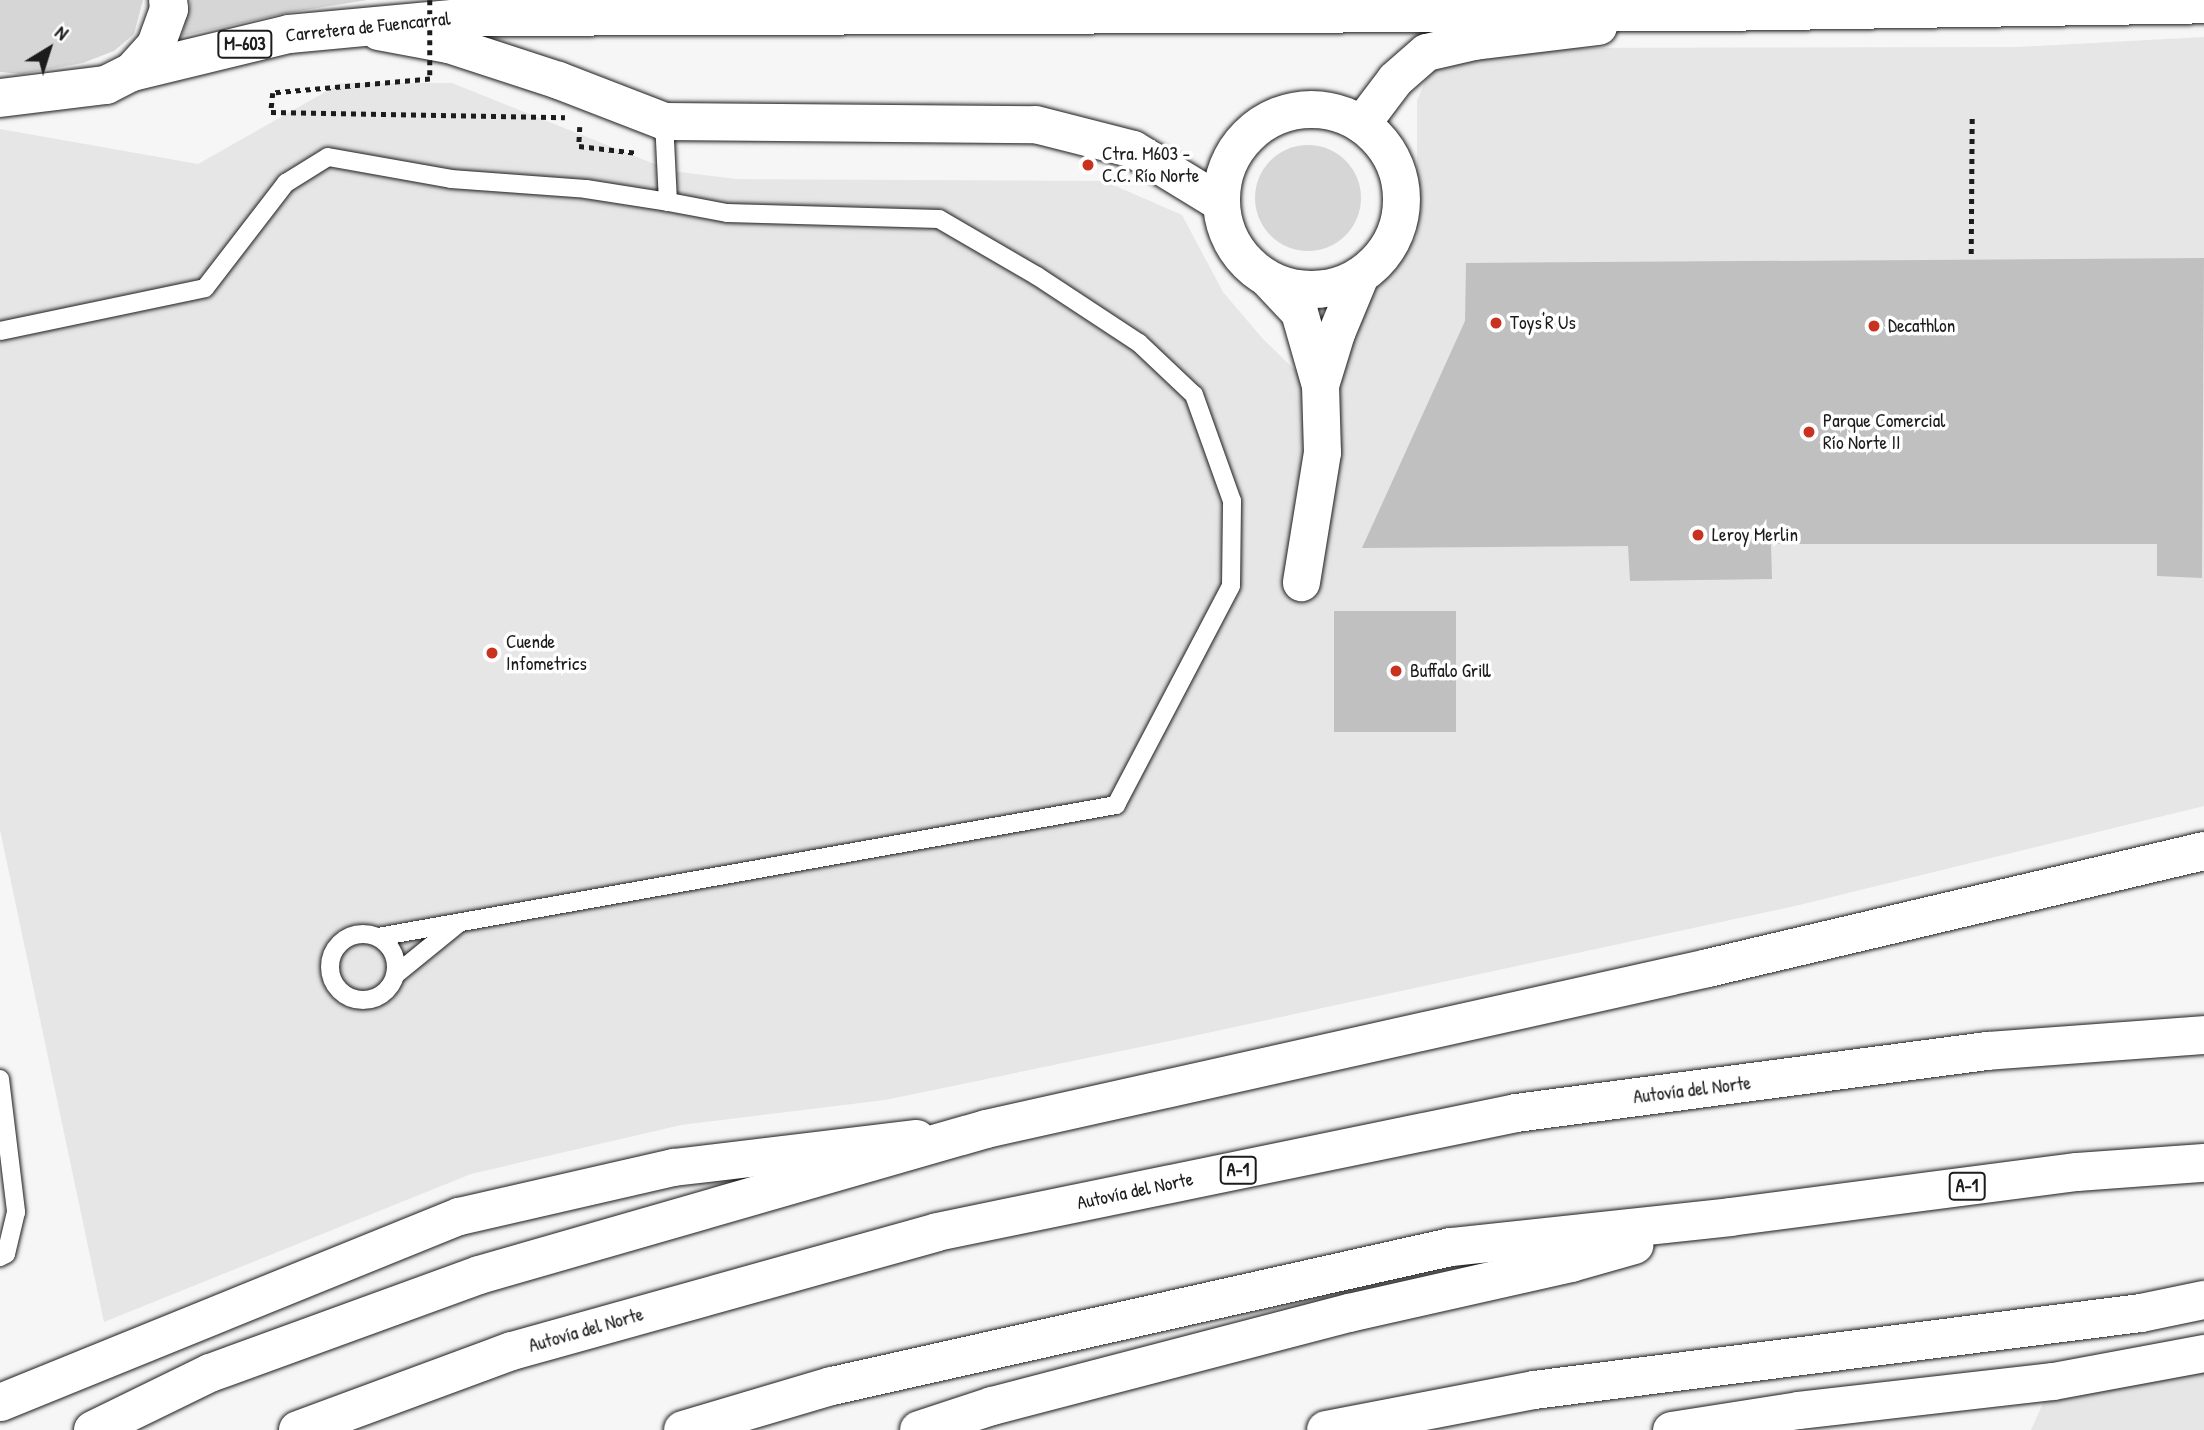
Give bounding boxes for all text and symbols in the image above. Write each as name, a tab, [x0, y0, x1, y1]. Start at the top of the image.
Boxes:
street label: Carretera de Fuencarral	[285, 7, 451, 47]
north arrow	[14, 14, 84, 84]
text: N	[50, 19, 74, 46]
road number: M-603	[217, 29, 273, 58]
place label: Ctra. M603 - C.C. Río Norte	[1102, 143, 1199, 187]
marker: Ctra. M603 - C.C. Río Norte	[1080, 157, 1096, 173]
place label: Toys'R Us	[1510, 312, 1576, 334]
marker: Toys'R Us	[1488, 315, 1504, 331]
place label: Decathlon	[1888, 315, 1955, 337]
marker: Decathlon	[1866, 318, 1882, 334]
place label: Parque Comercial Río Norte II	[1823, 410, 1945, 454]
marker: Parque Comercial Río Norte II	[1801, 424, 1817, 440]
place label: Leroy Merlin	[1712, 524, 1798, 546]
marker: Leroy Merlin	[1690, 527, 1706, 543]
place label: Cuende Infometrics	[506, 631, 587, 675]
marker: Cuende Infometrics	[484, 645, 500, 661]
place label: Buffalo Grill	[1410, 660, 1491, 682]
marker: Buffalo Grill	[1388, 663, 1404, 679]
street label: Autovía del Norte	[1632, 1071, 1752, 1109]
road number: A-1	[1219, 1156, 1257, 1184]
street label: Autovía del Norte	[1075, 1168, 1195, 1214]
road number: A-1	[1948, 1171, 1986, 1200]
street label: Autovía del Norte	[526, 1303, 646, 1357]

